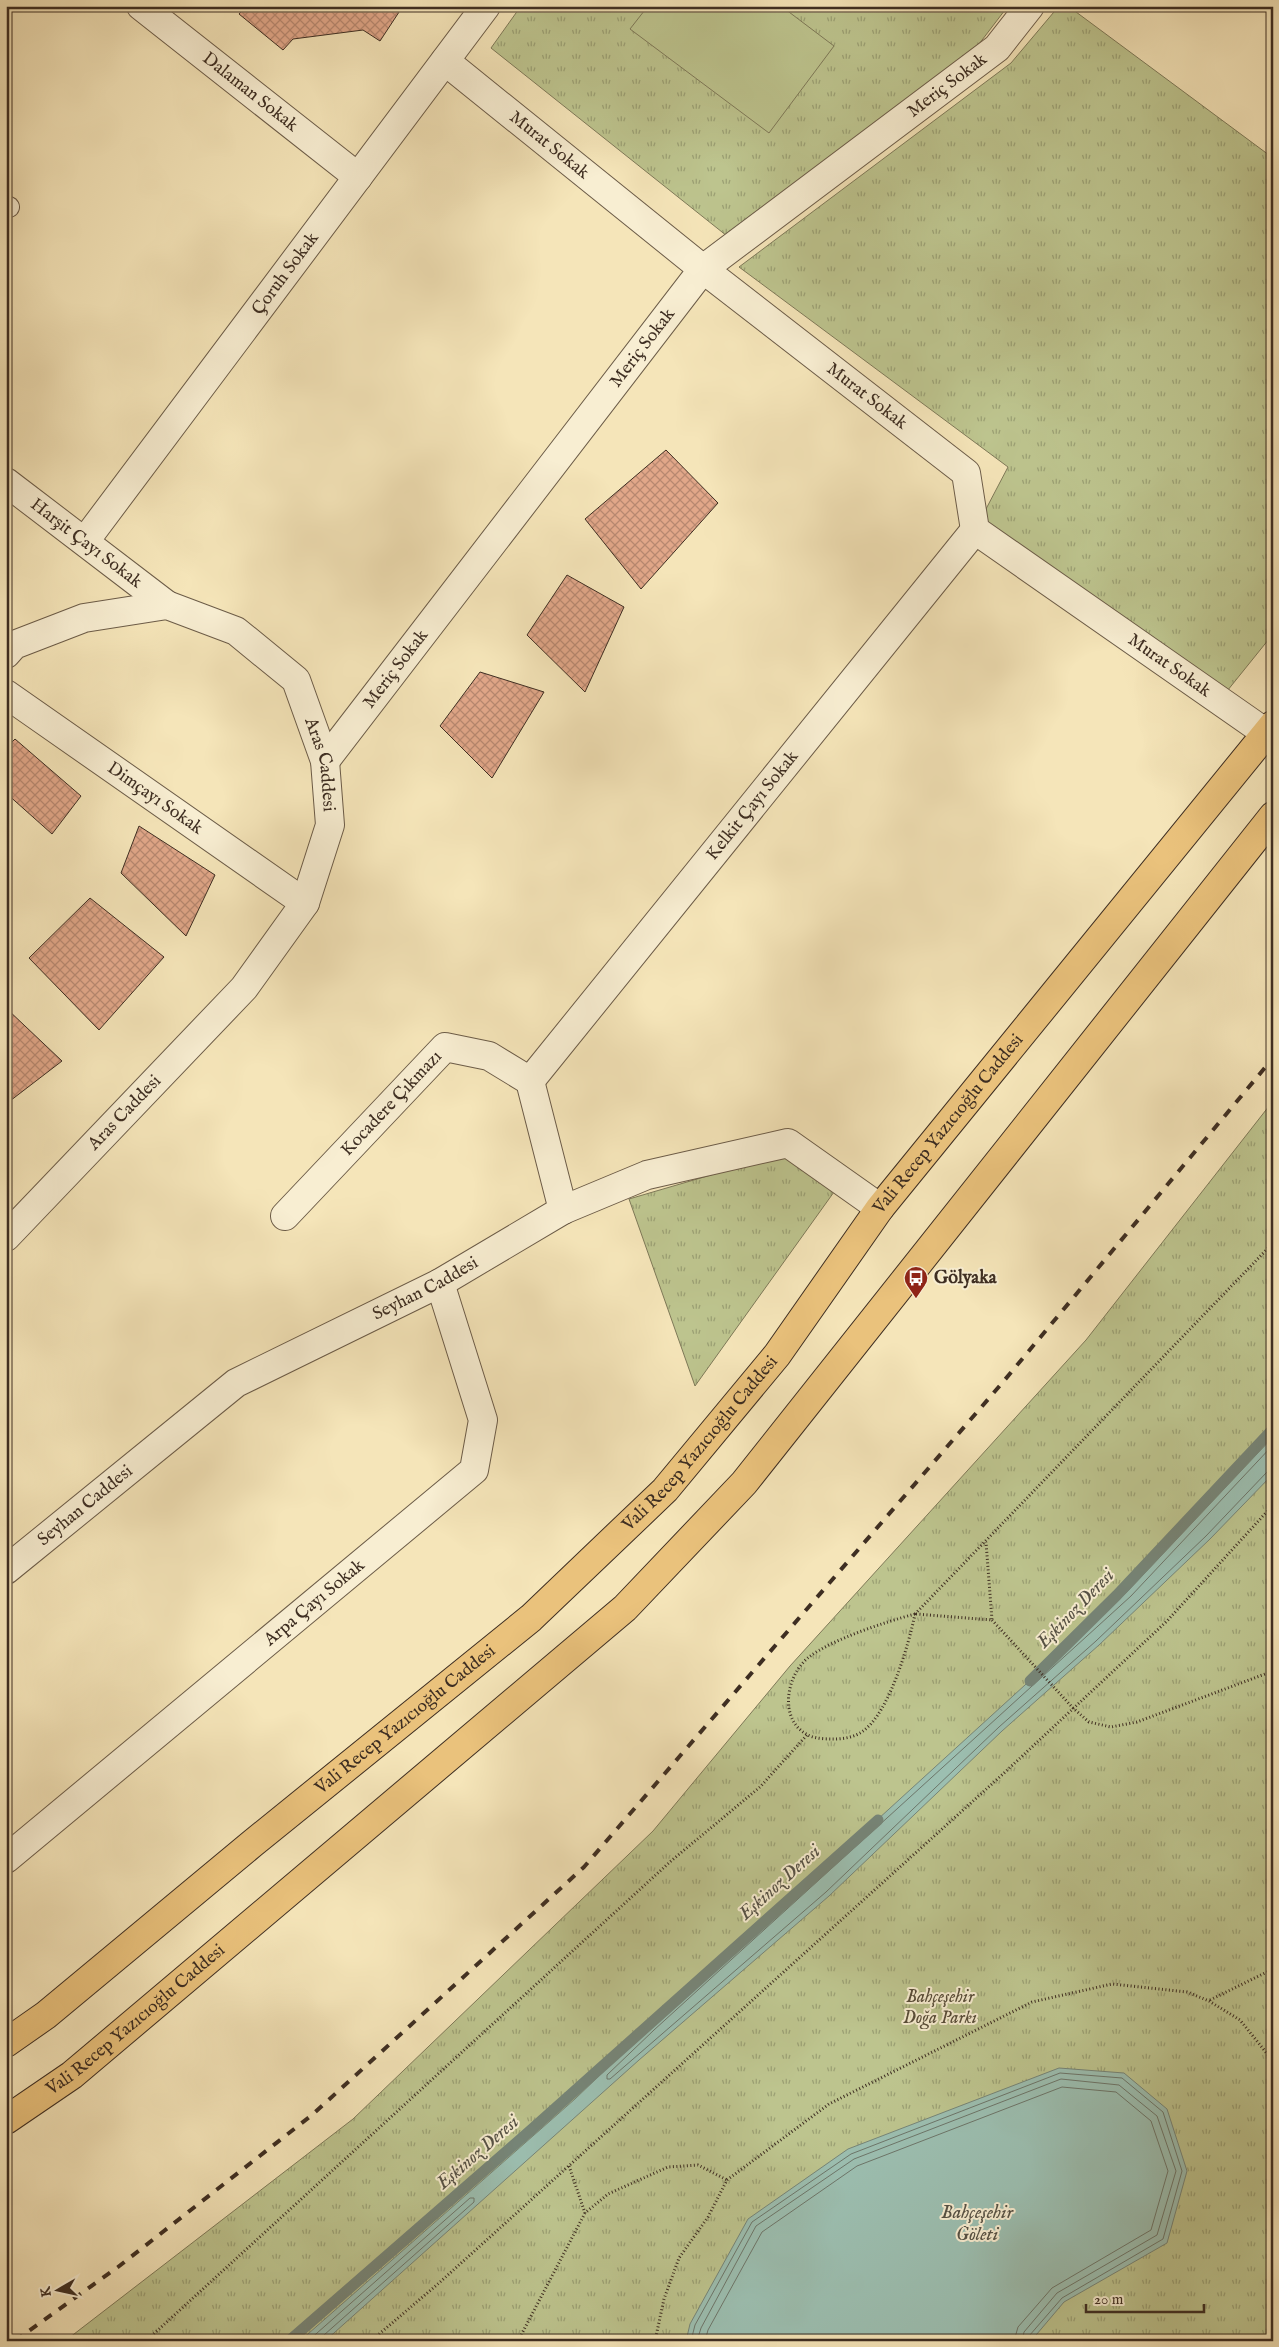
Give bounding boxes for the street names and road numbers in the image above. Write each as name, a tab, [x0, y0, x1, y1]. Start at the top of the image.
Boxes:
street label: Dalaman Sokak	[197, 47, 303, 137]
street label: Meriç Sokak	[903, 48, 992, 123]
street label: Murat Sokak	[505, 106, 594, 185]
street label: Çoruh Sokak	[247, 227, 324, 320]
street label: Meriç Sokak	[605, 303, 680, 392]
street label: Murat Sokak	[822, 358, 912, 435]
street label: Harşit Çayı Sokak	[26, 493, 147, 594]
street label: Meriç Sokak	[358, 624, 434, 713]
street label: Murat Sokak	[1123, 629, 1216, 703]
street label: Aras Caddesi	[299, 713, 340, 813]
street label: Kelkit Çayı Sokak	[701, 746, 804, 865]
street label: Dimçayı Sokak	[103, 757, 208, 840]
street label: Vali Recep Yazıcıoğlu Caddesi	[867, 1029, 1029, 1220]
street label: Kocadere Çıkmazı	[336, 1046, 447, 1161]
street label: Aras Caddesi	[83, 1070, 167, 1156]
street label: Seyhan Caddesi	[369, 1251, 483, 1326]
street label: Vali Recep Yazıcıoğlu Caddesi	[617, 1351, 783, 1537]
street label: Seyhan Caddesi	[33, 1460, 138, 1551]
street label: Arpa Çayı Sokak	[258, 1554, 370, 1652]
street label: Vali Recep Yazıcıoğlu Caddesi	[310, 1640, 501, 1800]
street label: Vali Recep Yazıcıoğlu Caddesi	[41, 1939, 230, 2101]

